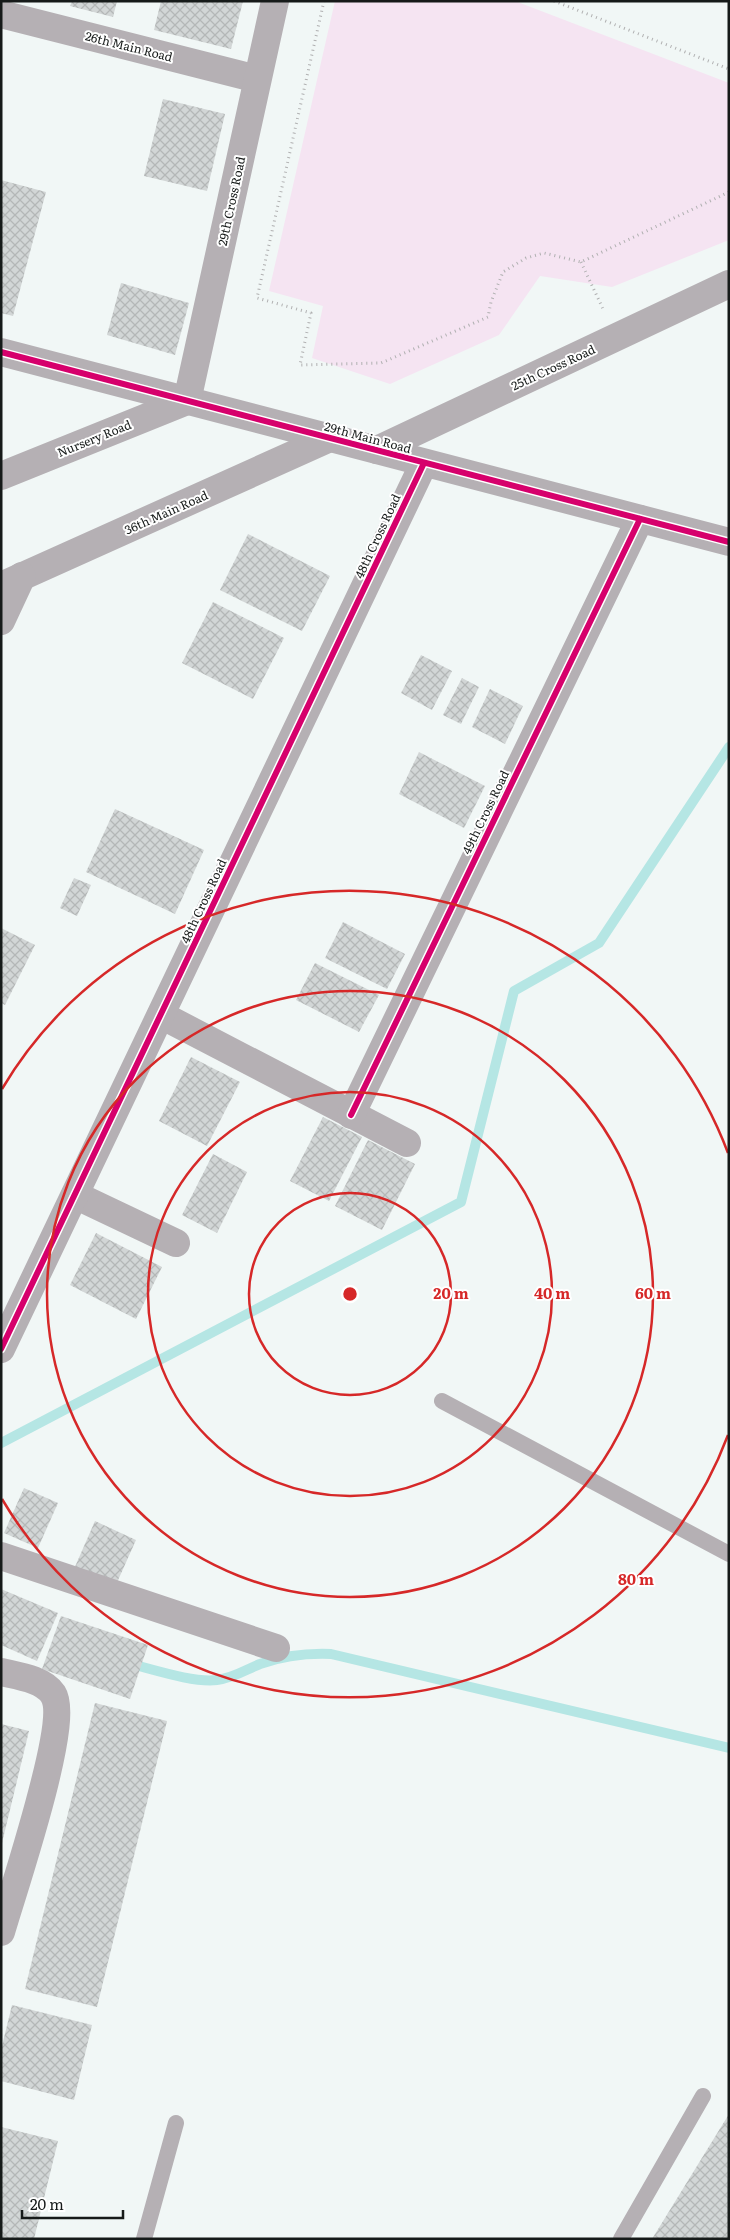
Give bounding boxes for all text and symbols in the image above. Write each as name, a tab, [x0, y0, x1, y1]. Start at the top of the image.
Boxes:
street label: 26th Main Road	[83, 26, 175, 66]
street label: 29th Cross Road	[213, 154, 249, 247]
street label: 25th Cross Road	[508, 339, 598, 394]
street label: Nursery Road	[54, 415, 134, 461]
street label: 29th Main Road	[323, 417, 414, 457]
street label: 36th Main Road	[121, 485, 211, 538]
street label: 48th Cross Road	[349, 490, 405, 581]
street label: 49th Cross Road	[457, 766, 513, 857]
street label: 48th Cross Road	[175, 855, 231, 946]
text: 20 m	[433, 1281, 469, 1304]
text: 40 m	[534, 1281, 570, 1304]
text: 60 m	[635, 1281, 671, 1304]
centre of rings	[341, 1285, 359, 1303]
text: 80 m	[618, 1567, 654, 1590]
scale bar	[22, 2188, 124, 2220]
text: 20 m	[30, 2192, 64, 2215]

